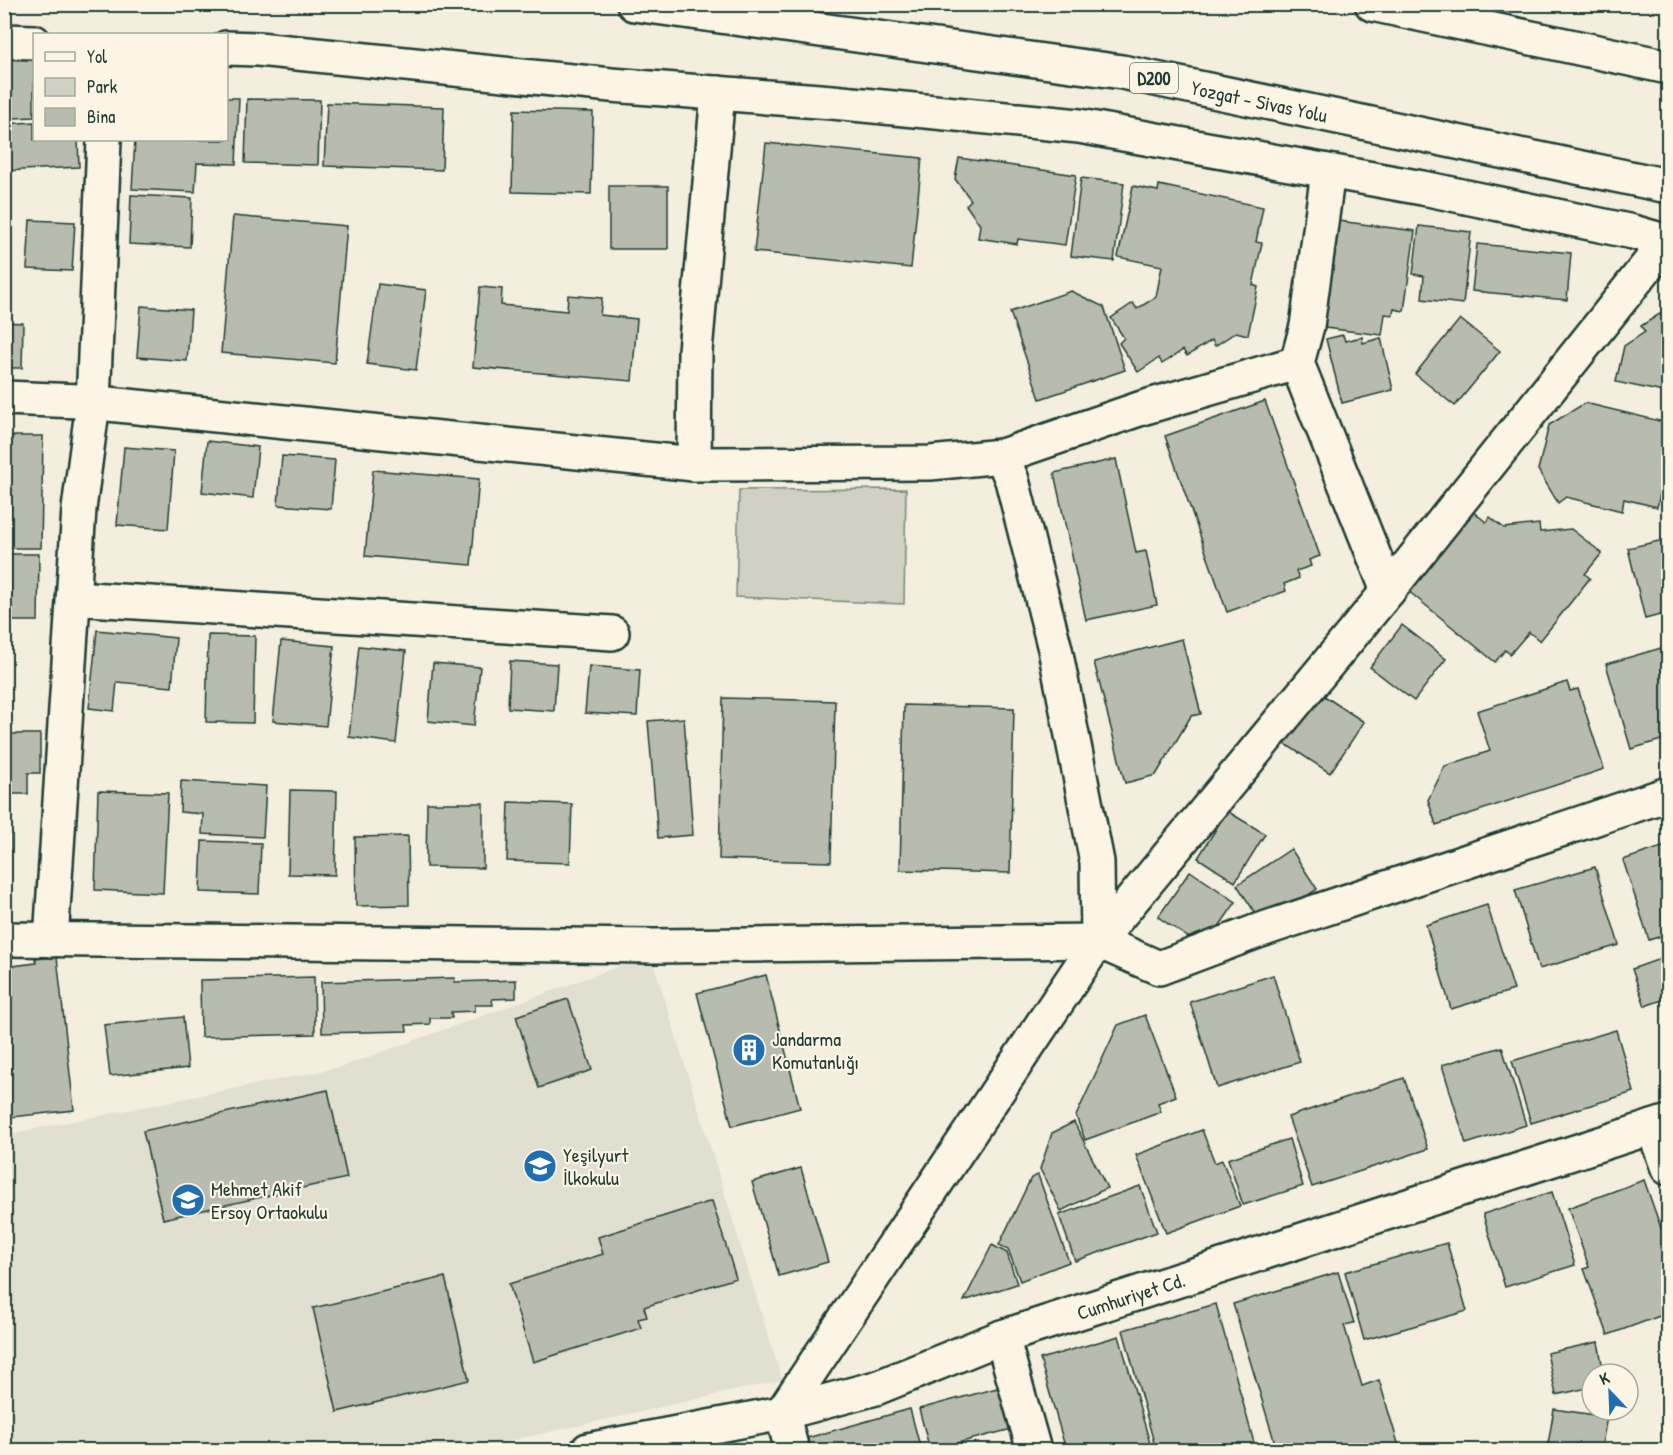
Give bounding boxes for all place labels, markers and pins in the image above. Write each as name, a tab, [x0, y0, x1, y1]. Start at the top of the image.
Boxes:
place label: Jandarma Komutanlığı	[772, 1025, 859, 1075]
building icon: Jandarma Komutanlığı	[731, 1032, 767, 1068]
place label: Yeşilyurt İlkokulu	[563, 1141, 629, 1191]
school or university icon: Yeşilyurt İlkokulu	[522, 1148, 558, 1184]
place label: Mehmet Akif Ersoy Ortaokulu	[211, 1175, 328, 1225]
school or university icon: Mehmet Akif Ersoy Ortaokulu	[170, 1182, 206, 1218]

